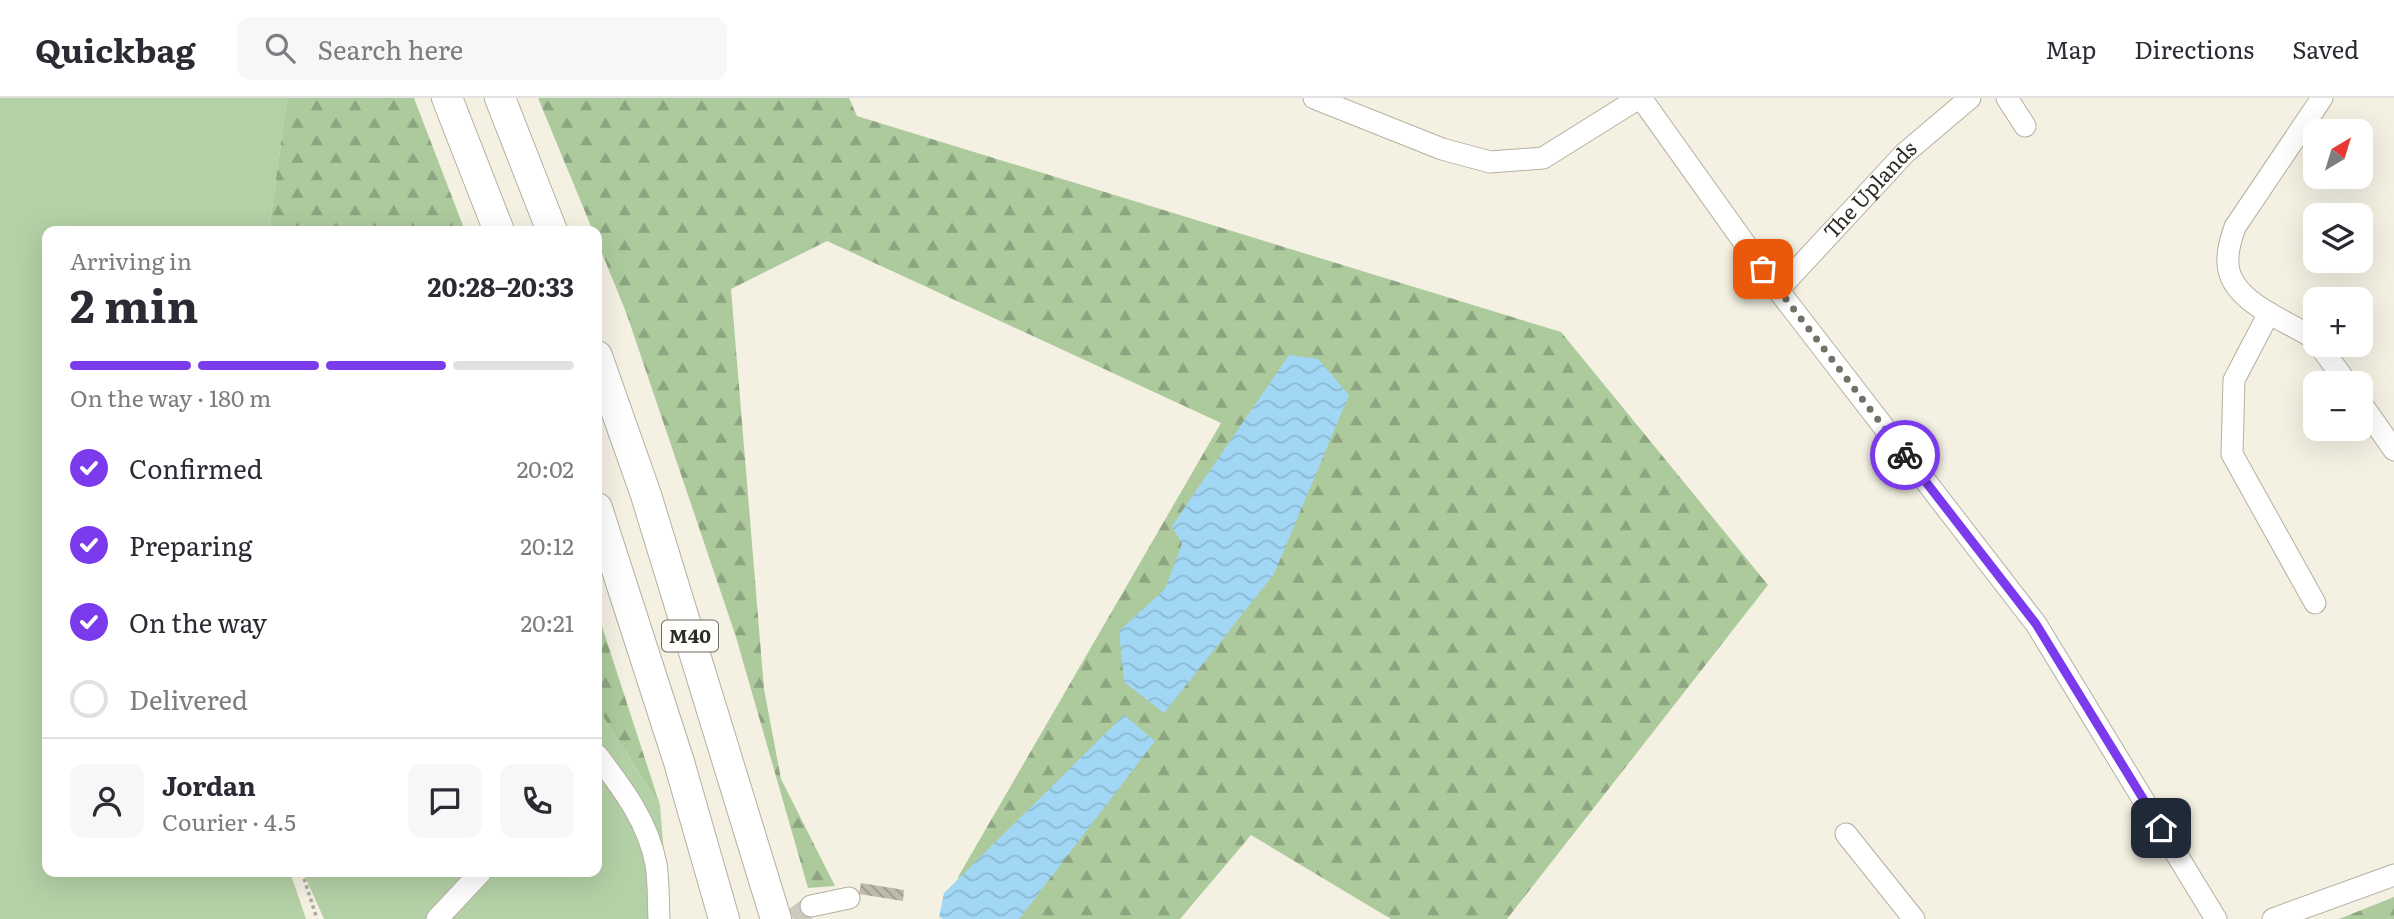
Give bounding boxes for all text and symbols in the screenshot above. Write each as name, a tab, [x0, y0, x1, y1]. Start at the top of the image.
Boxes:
search box	[237, 17, 727, 80]
text: Quickbag	[35, 24, 195, 73]
icon: search	[261, 29, 299, 67]
text: Search here	[317, 29, 463, 68]
text: Map	[2045, 31, 2096, 66]
text: Directions	[2134, 31, 2254, 66]
text: Saved	[2292, 31, 2359, 66]
north arrow	[2303, 119, 2373, 189]
map controls	[2303, 119, 2373, 441]
street label: The Uplands	[1815, 132, 1922, 245]
button: layers	[2303, 203, 2373, 273]
pin	[1733, 239, 1793, 299]
text: Arriving in	[70, 243, 192, 277]
icon: bag	[1744, 250, 1782, 288]
text: 20:28–20:33	[428, 266, 574, 305]
text: 2 min	[70, 269, 199, 337]
button: +	[2303, 287, 2373, 357]
button: −	[2303, 371, 2373, 441]
text: On the way · 180 m	[70, 380, 271, 414]
courier	[1870, 420, 1940, 490]
icon: bike	[1886, 436, 1924, 474]
text: Confirmed	[129, 448, 263, 487]
icon: check	[70, 449, 108, 487]
text: 20:02	[517, 451, 574, 485]
text: Preparing	[129, 525, 252, 564]
icon: check	[70, 526, 108, 564]
text: 20:12	[520, 528, 574, 562]
text: On the way	[129, 602, 267, 641]
icon: check	[70, 603, 108, 641]
text: 20:21	[521, 605, 574, 639]
road number: M40	[662, 621, 718, 652]
text: Delivered	[129, 679, 248, 718]
button: person	[70, 764, 144, 838]
button: chat	[408, 764, 482, 838]
button: phone	[500, 764, 574, 838]
text: Jordan	[162, 765, 256, 804]
pin	[2131, 798, 2191, 858]
text: Courier · 4.5	[162, 804, 296, 838]
icon: home	[2142, 809, 2180, 847]

